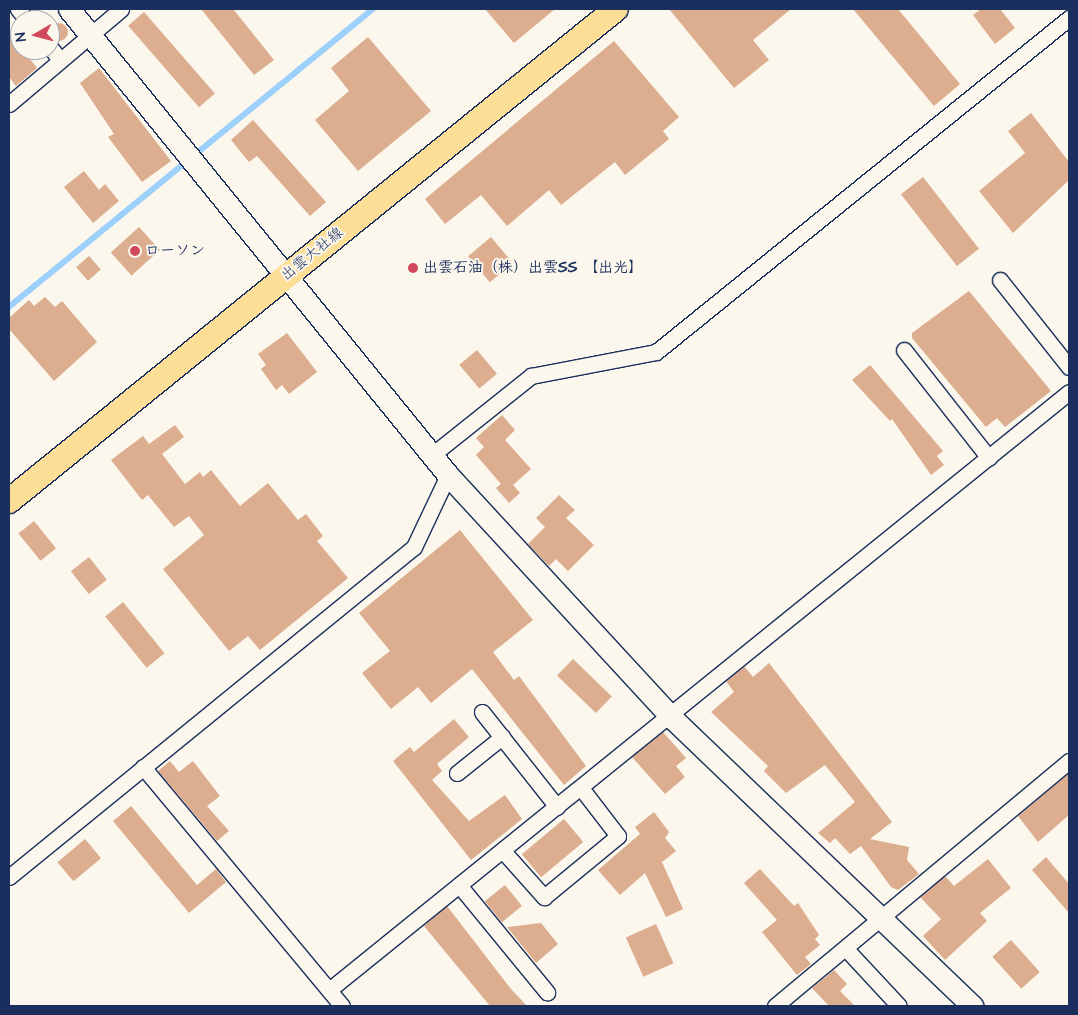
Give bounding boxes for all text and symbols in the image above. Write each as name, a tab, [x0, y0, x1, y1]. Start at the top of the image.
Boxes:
north arrow	[10, 10, 60, 60]
text: N	[11, 31, 32, 43]
street label: 出雲大社線	[277, 223, 347, 285]
place label: ローソン	[145, 242, 205, 260]
marker: ローソン	[129, 245, 141, 257]
place label: 出雲石油（株）出雲SS 【出光】	[423, 259, 643, 277]
marker: 出雲石油（株）出雲SS 【出光】	[407, 262, 419, 274]

